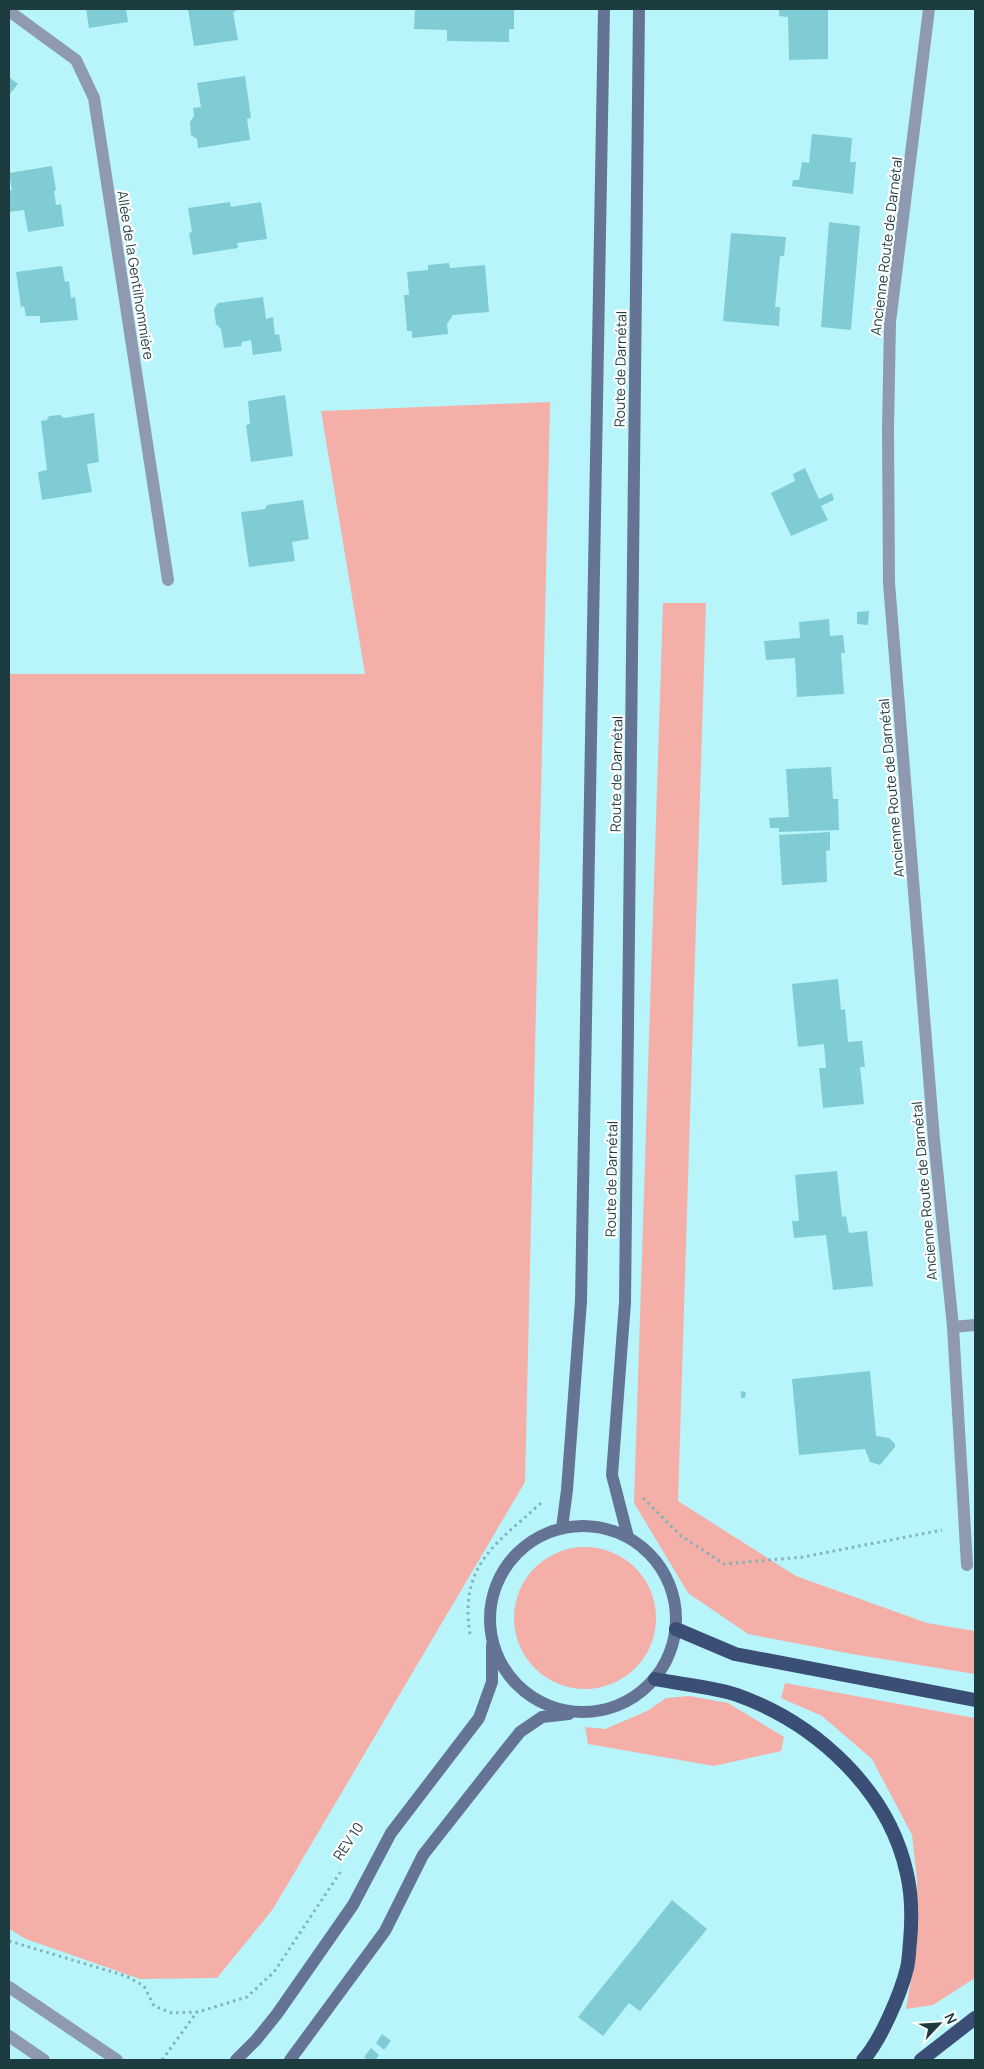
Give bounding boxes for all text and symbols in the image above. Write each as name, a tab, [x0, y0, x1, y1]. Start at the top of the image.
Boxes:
street label: Ancienne Route de Darnétal	[866, 156, 906, 336]
street label: Allée de la Gentilhommière	[113, 189, 159, 361]
street label: Route de Darnétal	[609, 311, 631, 427]
street label: Ancienne Route de Darnétal	[874, 698, 908, 878]
street label: Route de Darnétal	[605, 716, 627, 832]
street label: Ancienne Route de Darnétal	[907, 1101, 941, 1281]
street label: Route de Darnétal	[600, 1121, 622, 1237]
street label: REV 10	[328, 1818, 368, 1864]
north arrow	[914, 1999, 964, 2049]
text: N	[940, 2010, 962, 2027]

